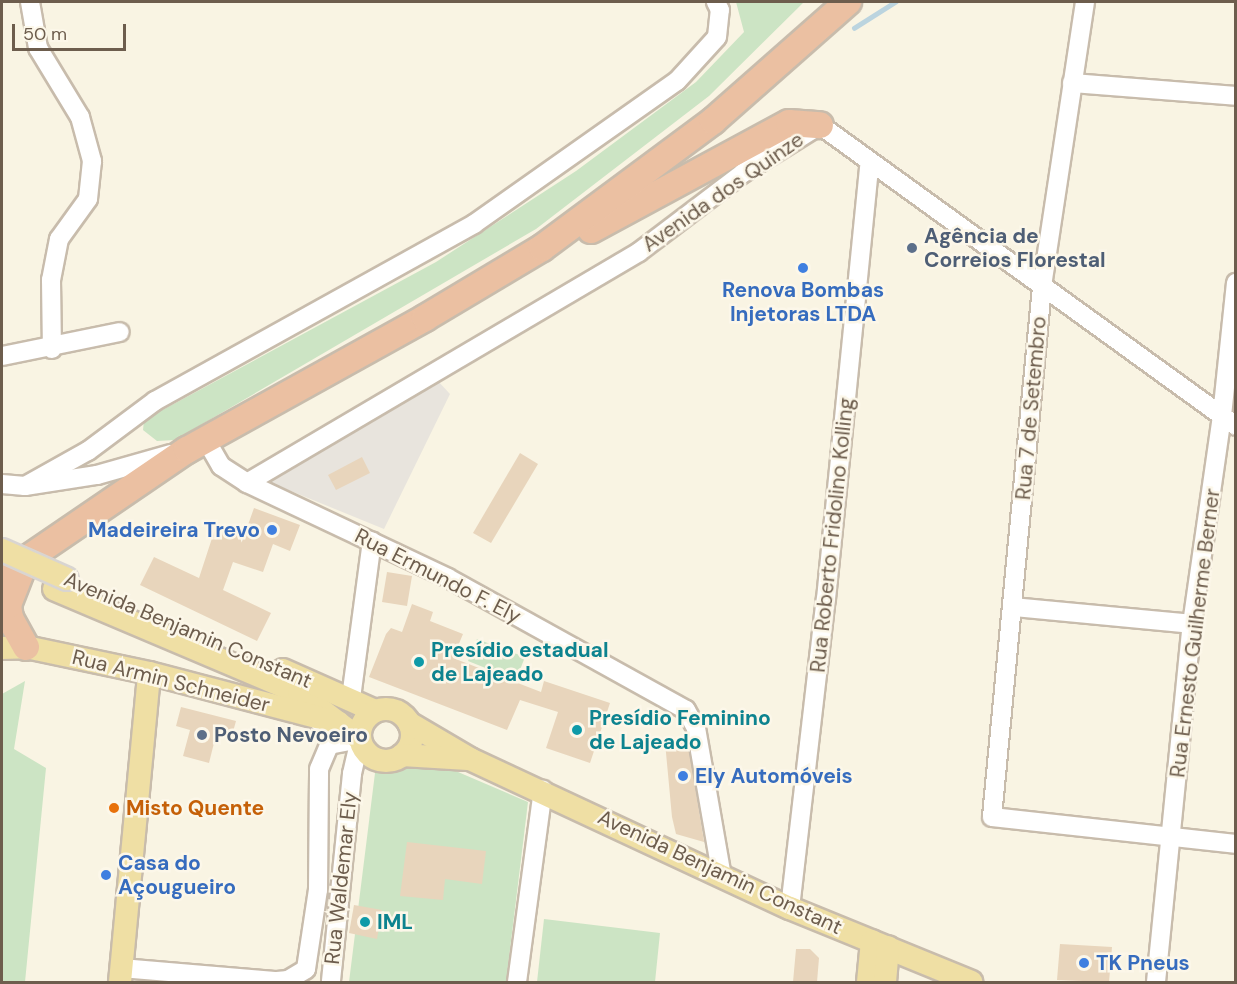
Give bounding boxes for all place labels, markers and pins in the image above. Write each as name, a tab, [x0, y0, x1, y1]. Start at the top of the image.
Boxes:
place label: Agência de Correios Florestal	[924, 223, 1106, 273]
marker: Agência de Correios Florestal	[905, 241, 919, 255]
marker: Renova Bombas Injetoras LTDA	[796, 261, 810, 275]
place label: Renova Bombas Injetoras LTDA	[722, 277, 884, 327]
place label: Madeireira Trevo	[88, 517, 260, 543]
marker: Madeireira Trevo	[265, 523, 279, 537]
place label: Presídio estadual de Lajeado	[431, 637, 608, 687]
marker: Presídio estadual de Lajeado	[412, 655, 426, 669]
place label: Presídio Feminino de Lajeado	[589, 705, 771, 755]
place label: Posto Nevoeiro	[214, 722, 368, 748]
marker: Presídio Feminino de Lajeado	[570, 723, 584, 737]
marker: Posto Nevoeiro	[195, 728, 209, 742]
place label: Ely Automóveis	[695, 763, 853, 789]
marker: Ely Automóveis	[676, 769, 690, 783]
place label: Misto Quente	[126, 795, 264, 821]
marker: Misto Quente	[107, 801, 121, 815]
place label: Casa do Açougueiro	[118, 850, 236, 900]
marker: Casa do Açougueiro	[99, 868, 113, 882]
place label: IML	[377, 909, 413, 935]
marker: IML	[358, 915, 372, 929]
place label: TK Pneus	[1096, 950, 1190, 976]
marker: TK Pneus	[1077, 956, 1091, 970]

